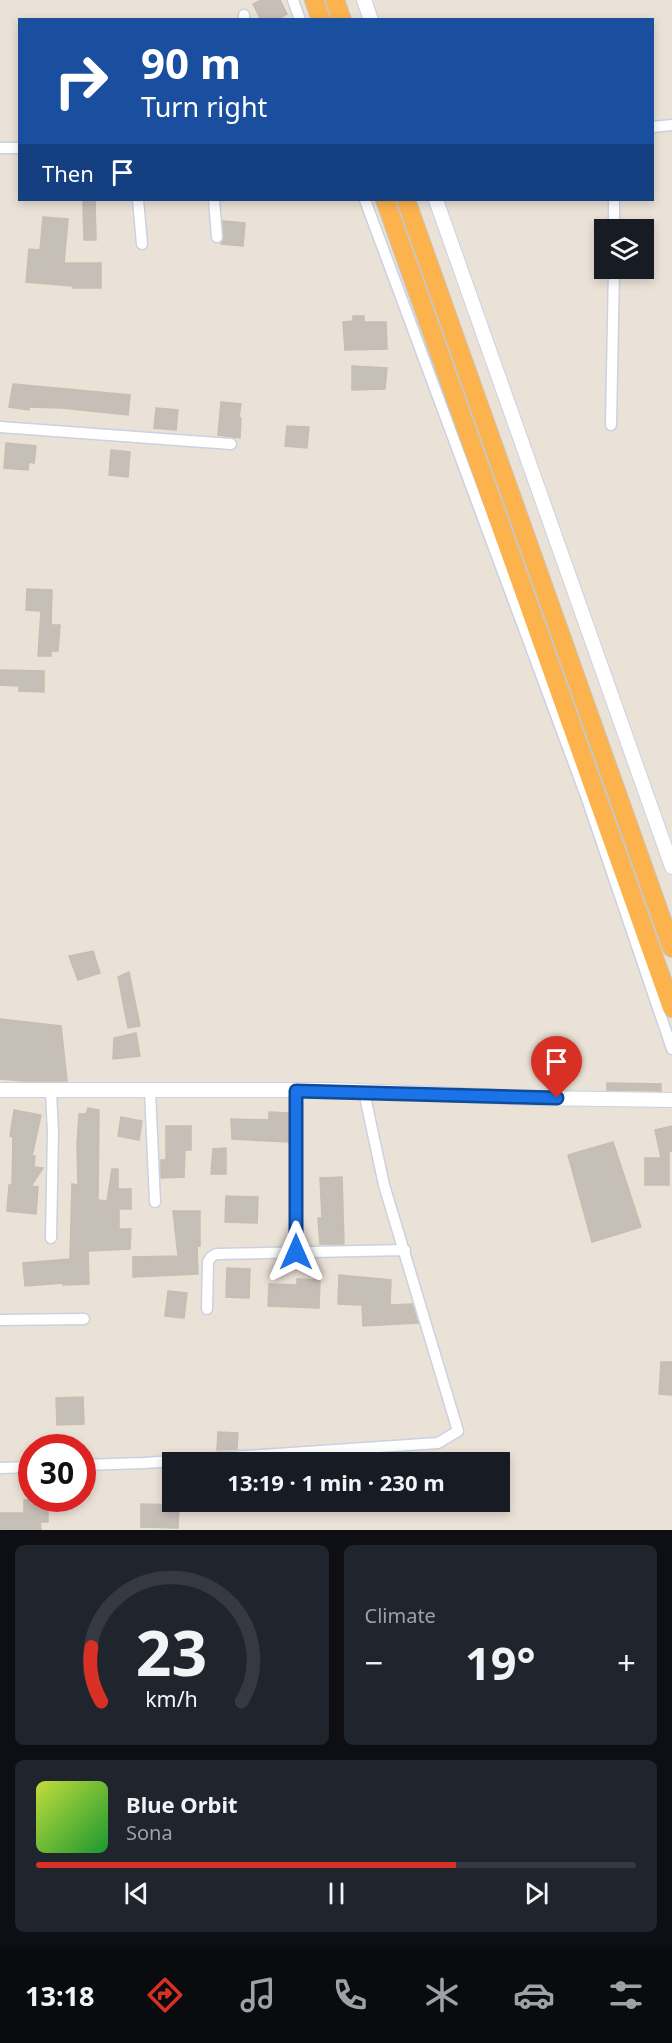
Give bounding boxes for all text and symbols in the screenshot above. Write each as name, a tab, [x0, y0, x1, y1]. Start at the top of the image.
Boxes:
text: 90 m	[141, 34, 241, 91]
icon: right	[42, 42, 120, 120]
text: Turn right	[141, 88, 267, 125]
icon: arrive	[106, 156, 139, 189]
text: Then	[42, 158, 94, 188]
map controls	[594, 219, 654, 279]
button: layers	[594, 219, 654, 279]
pin	[531, 1036, 582, 1098]
icon: arrive	[540, 1045, 573, 1078]
position arrow	[264, 1220, 328, 1284]
speed limit sign: 30	[18, 1434, 96, 1512]
text: 13:19 · 1 min · 230 m	[227, 1467, 445, 1497]
text: Climate	[365, 1602, 436, 1629]
text: 23	[136, 1609, 207, 1694]
text: 19°	[465, 1632, 536, 1693]
text: −	[365, 1640, 383, 1685]
text: +	[617, 1640, 636, 1685]
text: km/h	[145, 1684, 198, 1713]
text: Blue Orbit	[126, 1789, 238, 1819]
text: Sona	[126, 1819, 173, 1846]
icon: previous	[120, 1877, 153, 1910]
icon: pause	[320, 1877, 353, 1910]
icon: next	[520, 1877, 553, 1910]
icon: directions	[144, 1974, 186, 2016]
icon: music	[237, 1974, 279, 2016]
icon: phone	[329, 1974, 371, 2016]
icon: climate	[421, 1974, 463, 2016]
icon: car	[513, 1974, 555, 2016]
icon: filters	[605, 1974, 647, 2016]
text: 13:18	[25, 1977, 94, 2014]

